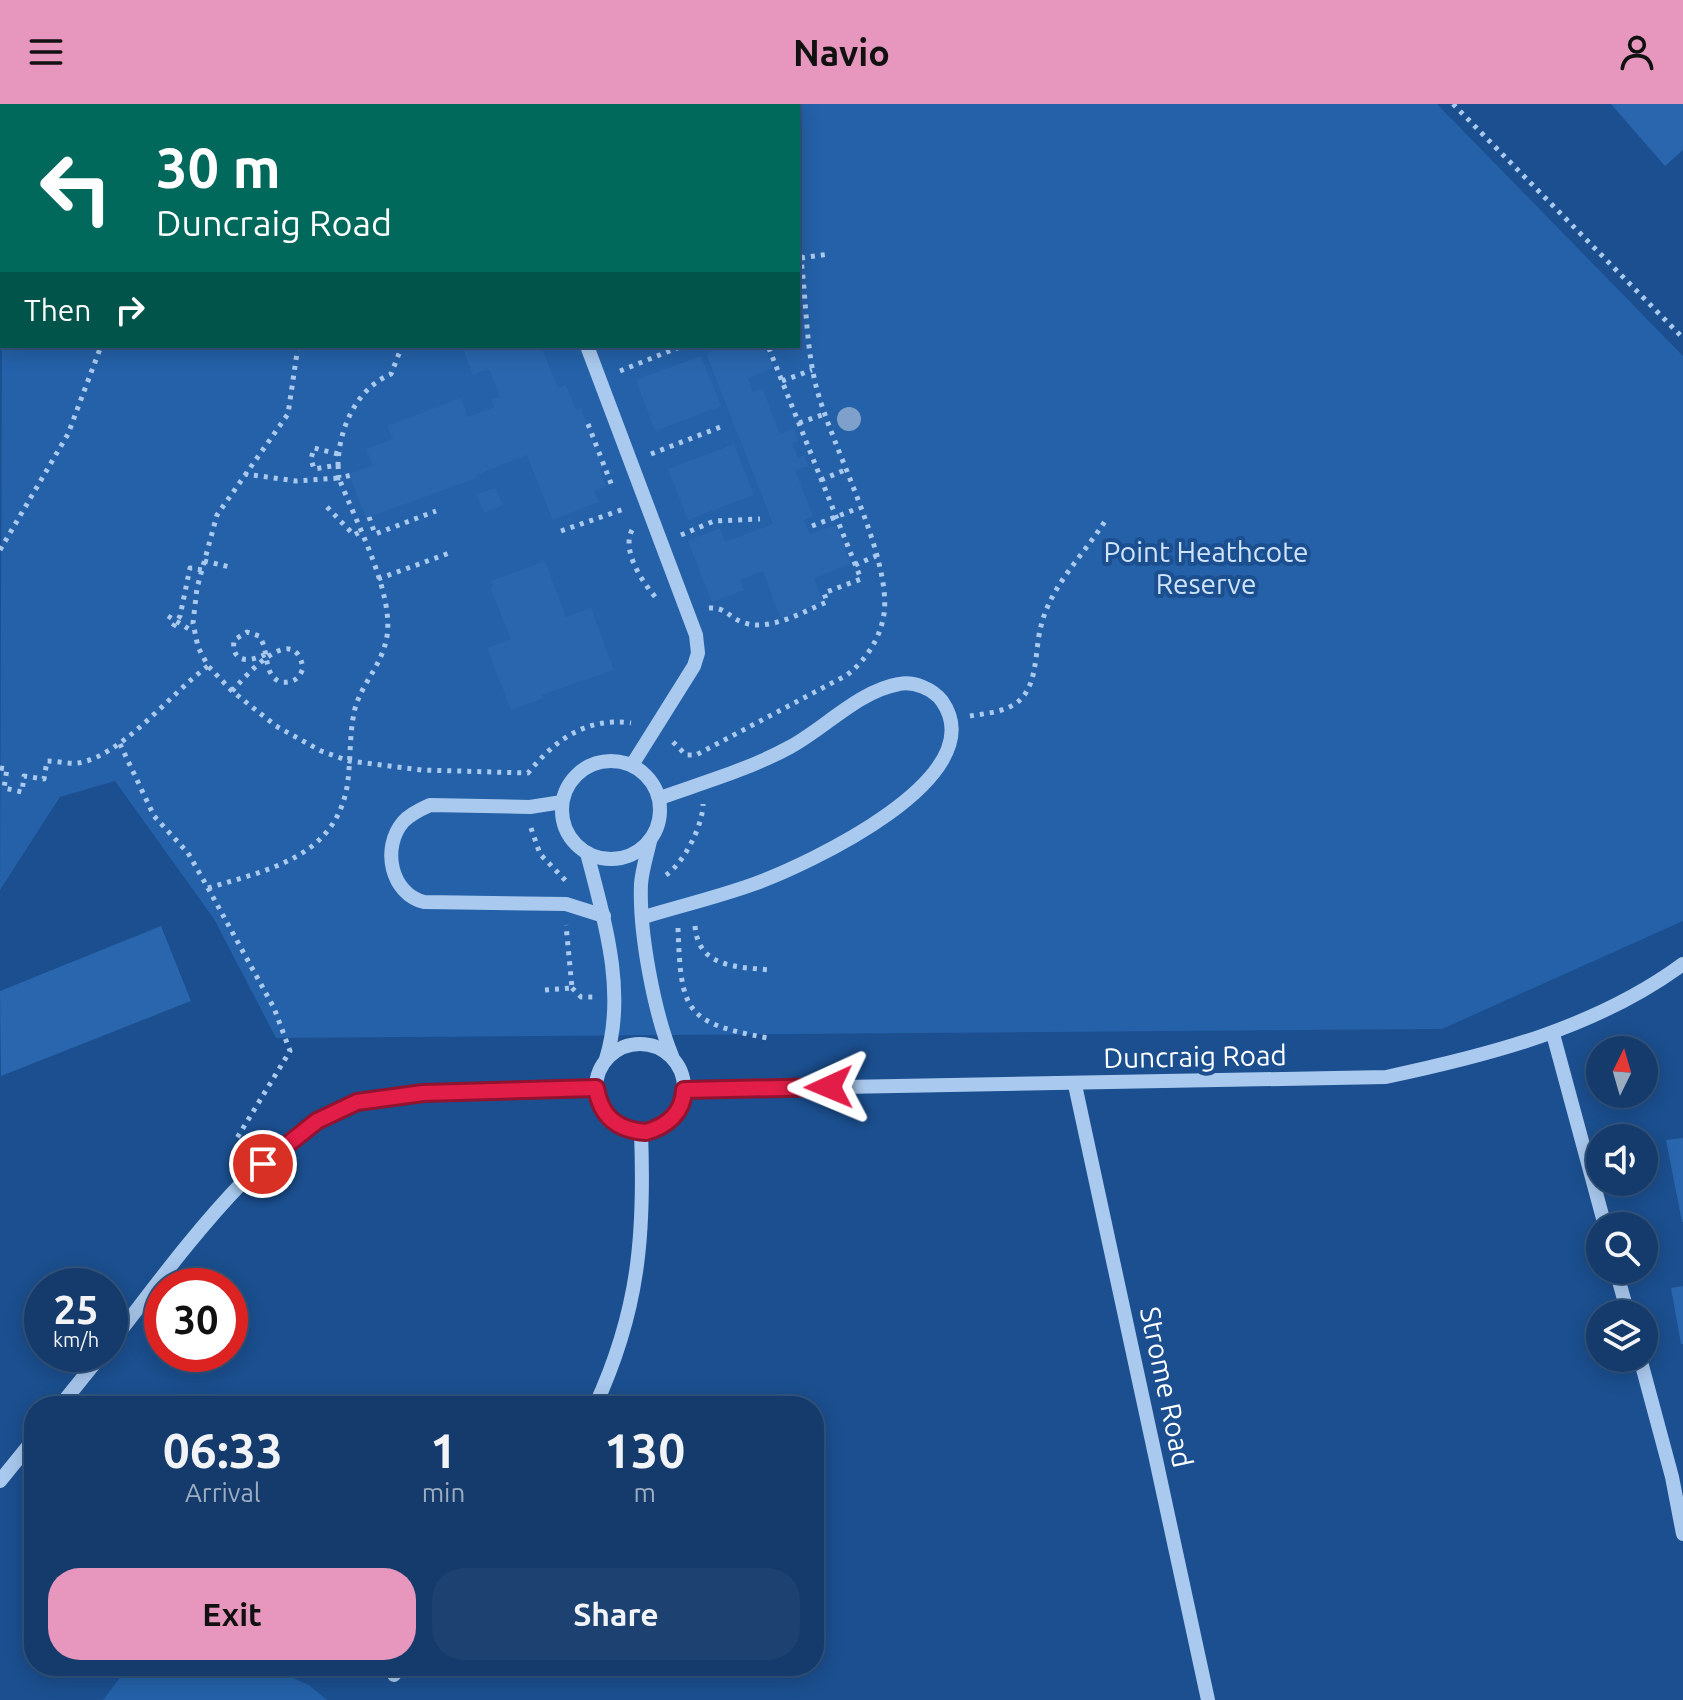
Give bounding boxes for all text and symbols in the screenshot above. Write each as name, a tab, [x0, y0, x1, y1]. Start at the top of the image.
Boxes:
icon: menu	[24, 30, 68, 74]
icon: person	[1615, 30, 1659, 74]
text: Navio	[793, 32, 890, 73]
icon: left	[24, 136, 128, 240]
text: 30 m	[156, 136, 281, 199]
text: Duncraig Road	[156, 202, 392, 243]
icon: right	[108, 288, 152, 332]
text: Then	[24, 293, 92, 327]
park label: Point Heathcote Reserve	[1103, 536, 1309, 599]
north arrow	[1586, 1036, 1658, 1108]
map controls	[1586, 1036, 1658, 1372]
street label: Duncraig Road	[1103, 1039, 1287, 1073]
position arrow	[787, 1045, 871, 1129]
button: sound	[1586, 1124, 1658, 1196]
pin	[229, 1130, 297, 1198]
icon: arrive	[241, 1142, 285, 1186]
button: search	[1586, 1212, 1658, 1284]
speed limit sign: 30	[144, 1268, 248, 1372]
text: 25	[53, 1287, 99, 1332]
button: layers	[1586, 1300, 1658, 1372]
street label: Strome Road	[1135, 1304, 1199, 1470]
text: km/h	[53, 1328, 99, 1351]
text: 06:33	[163, 1423, 283, 1477]
text: 1	[430, 1423, 457, 1477]
text: 130	[604, 1423, 685, 1477]
text: Arrival	[185, 1478, 261, 1507]
text: min	[422, 1478, 465, 1507]
text: m	[633, 1478, 656, 1507]
button: Exit	[48, 1568, 416, 1660]
button: Share	[432, 1568, 800, 1660]

